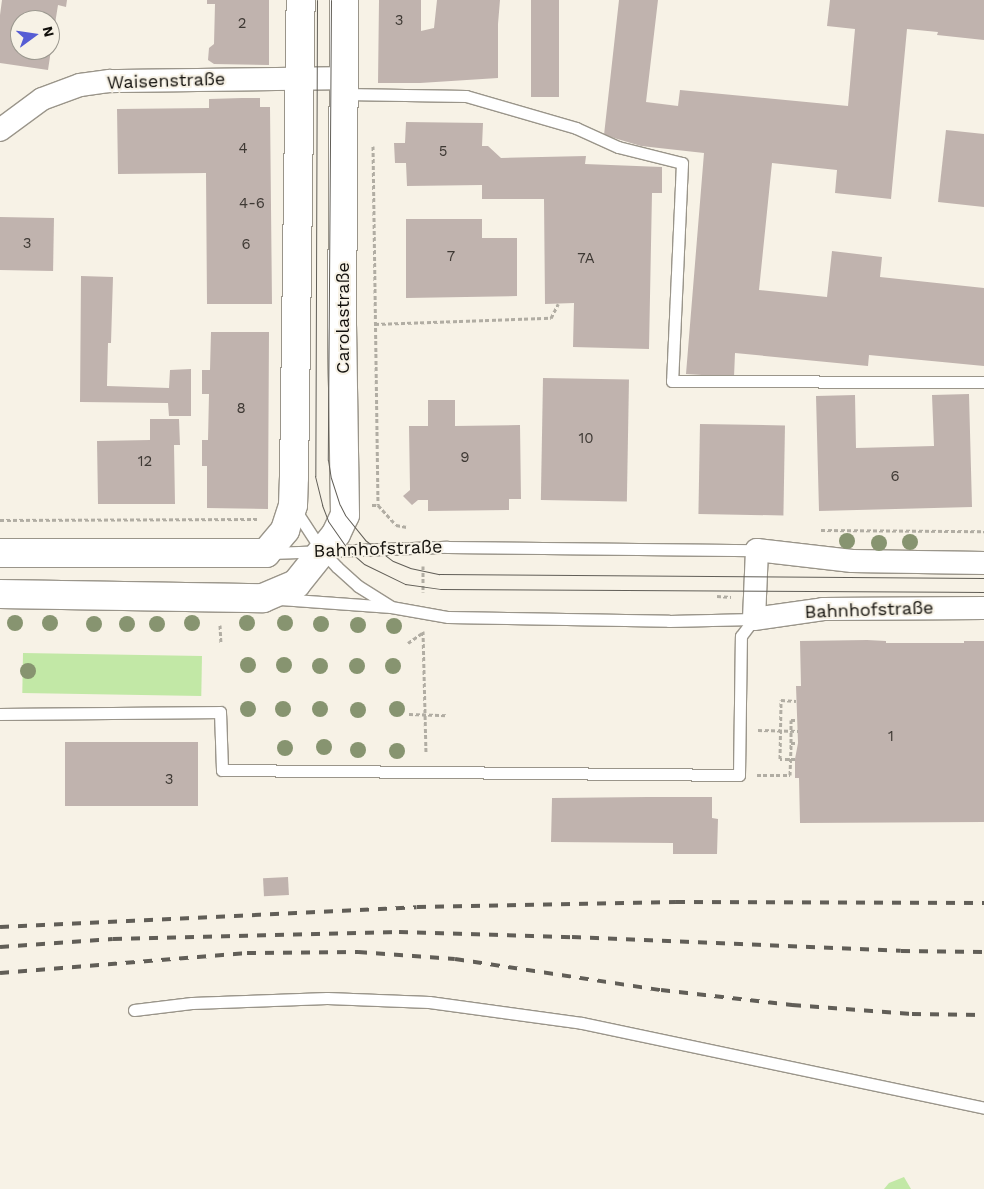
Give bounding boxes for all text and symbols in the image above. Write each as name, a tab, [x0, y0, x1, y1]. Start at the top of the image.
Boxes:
north arrow	[10, 10, 60, 60]
house number: 3	[395, 12, 403, 30]
house number: 2	[238, 15, 246, 33]
text: N	[40, 25, 58, 39]
street label: Waisenstraße	[106, 68, 226, 94]
house number: 4	[238, 140, 248, 158]
house number: 5	[439, 143, 447, 161]
house number: 4-6	[239, 195, 265, 213]
house number: 3	[23, 235, 31, 253]
house number: 6	[241, 236, 251, 254]
house number: 7	[447, 248, 455, 266]
house number: 7A	[577, 250, 595, 268]
street label: Carolastraße	[332, 262, 354, 374]
house number: 8	[236, 400, 246, 418]
house number: 10	[578, 430, 594, 448]
house number: 9	[460, 449, 470, 467]
house number: 12	[138, 453, 152, 471]
house number: 6	[890, 468, 900, 486]
street label: Bahnhofstraße	[313, 536, 443, 562]
street label: Bahnhofstraße	[804, 597, 934, 623]
house number: 1	[888, 728, 894, 746]
house number: 3	[165, 771, 173, 789]

